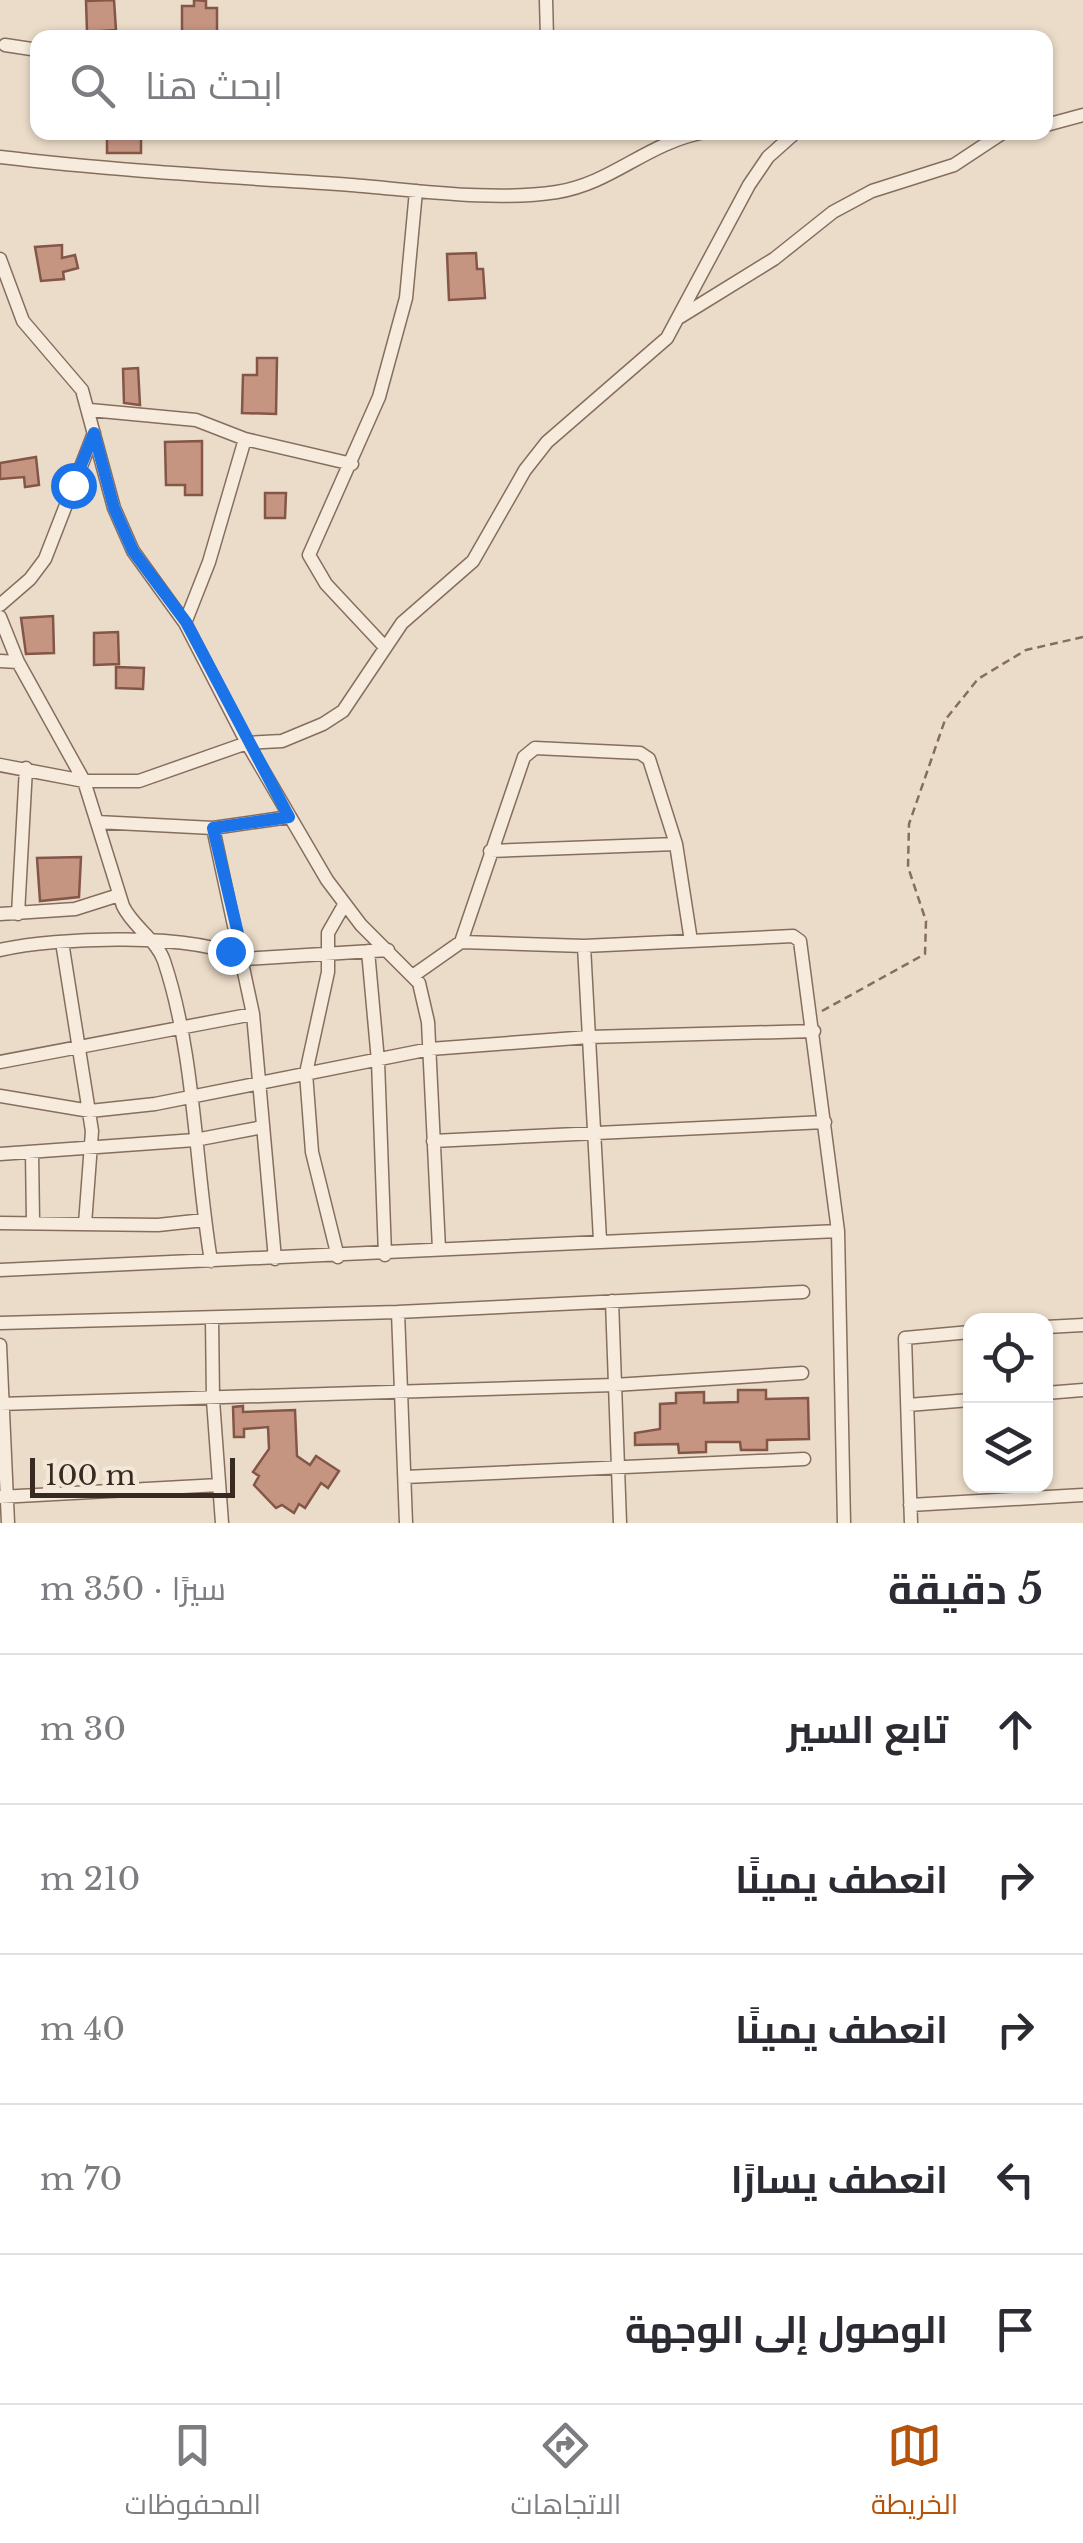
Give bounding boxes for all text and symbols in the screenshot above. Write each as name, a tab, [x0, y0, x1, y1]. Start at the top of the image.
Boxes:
search box	[30, 30, 1053, 140]
icon: search	[65, 58, 120, 113]
text: ابحث هنا	[145, 62, 283, 109]
route start	[51, 463, 97, 509]
route end	[208, 929, 254, 975]
map controls	[963, 1313, 1053, 1493]
button: locate	[963, 1313, 1053, 1403]
button: layers	[963, 1403, 1053, 1493]
scale bar	[30, 1453, 235, 1498]
text: 100 m	[45, 1458, 136, 1493]
text: 5 دقيقة	[888, 1563, 1043, 1615]
text: سيرًا · 350 m	[40, 1569, 226, 1609]
icon: ahead	[988, 1702, 1043, 1757]
text: تابع السير	[787, 1706, 948, 1753]
text: 30 m	[40, 1709, 126, 1749]
icon: right	[988, 1852, 1043, 1907]
text: انعطف يمينًا	[735, 1856, 948, 1903]
text: 210 m	[40, 1859, 140, 1899]
icon: right	[988, 2002, 1043, 2057]
text: انعطف يمينًا	[735, 2006, 948, 2053]
text: 40 m	[40, 2009, 125, 2049]
icon: left	[988, 2152, 1043, 2207]
text: انعطف يسارًا	[731, 2156, 948, 2203]
text: 70 m	[40, 2159, 122, 2199]
icon: arrive	[988, 2302, 1043, 2357]
text: الوصول إلى الوجهة	[625, 2306, 948, 2353]
tab: المحفوظات	[125, 2418, 261, 2530]
tab: الاتجاهات	[511, 2418, 621, 2530]
tab: الخريطة	[871, 2418, 958, 2530]

